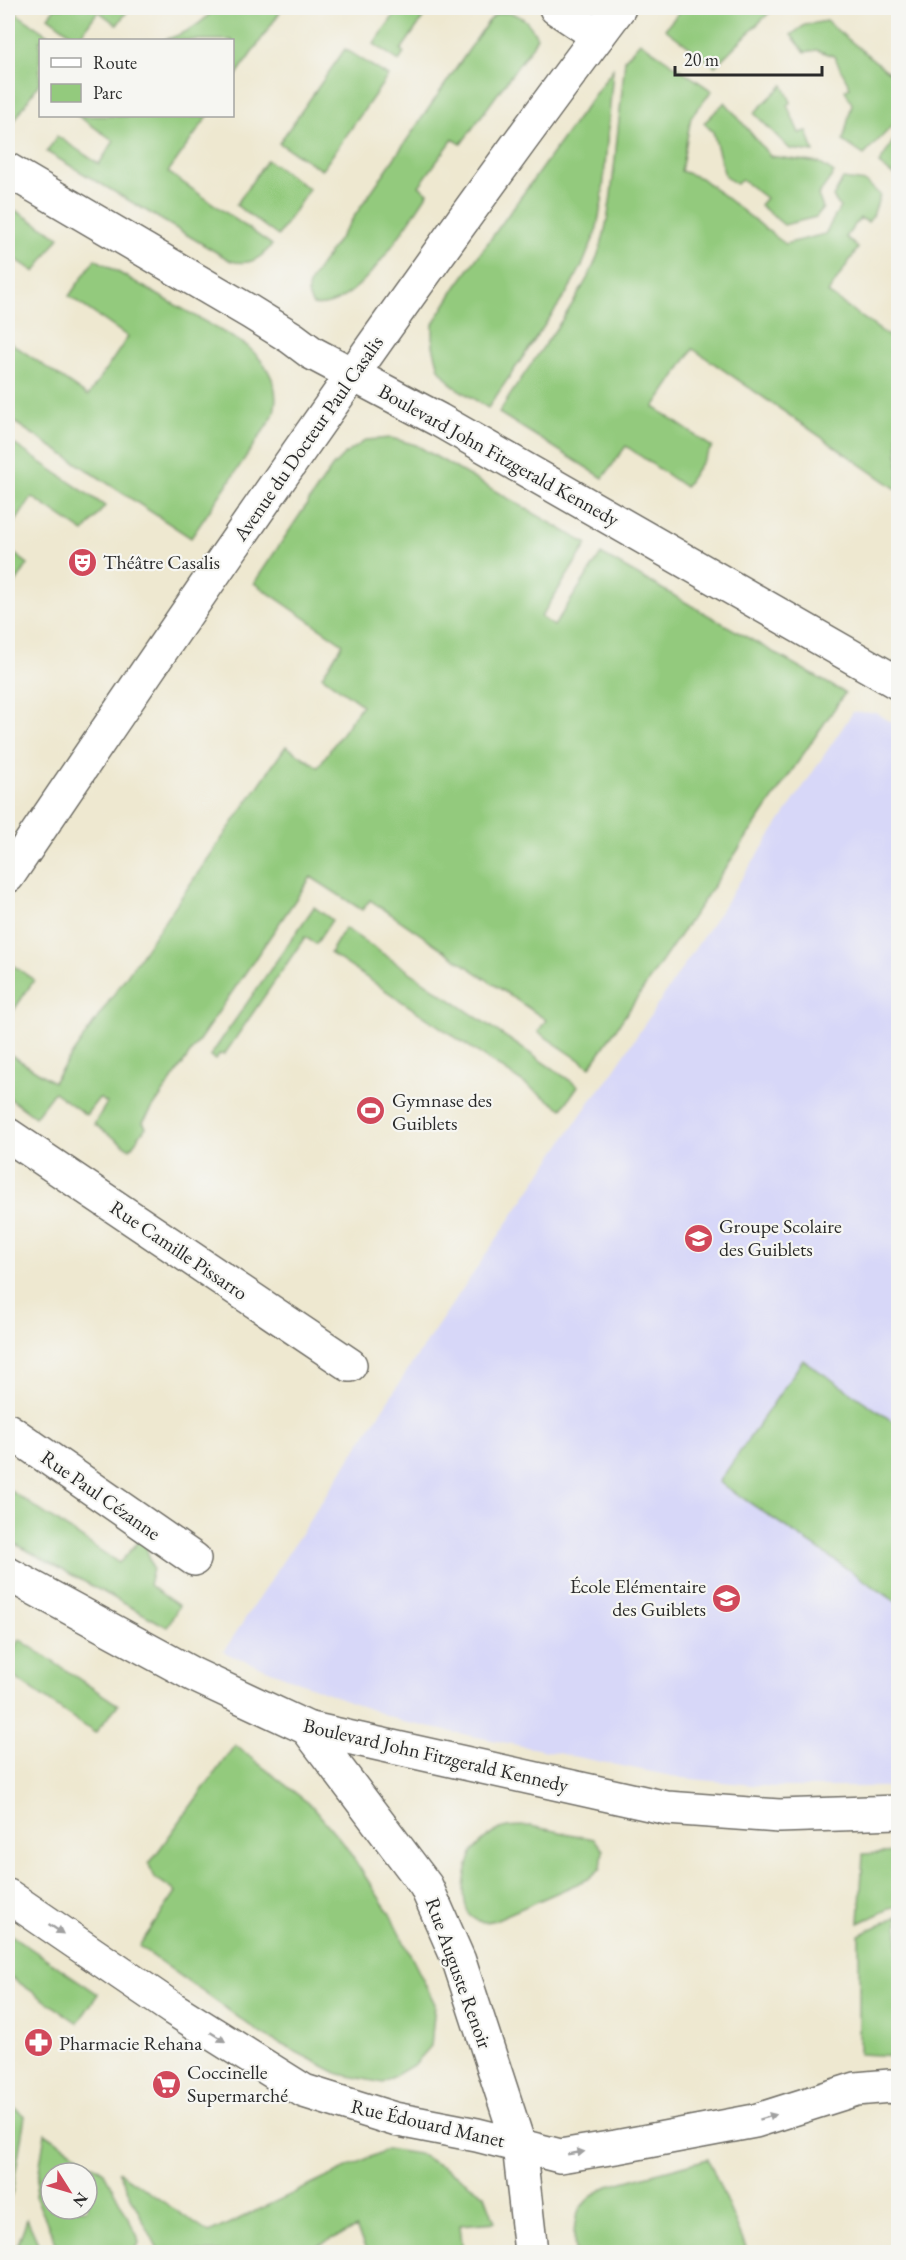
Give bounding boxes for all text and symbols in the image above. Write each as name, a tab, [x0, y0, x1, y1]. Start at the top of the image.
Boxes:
legend	[39, 39, 234, 117]
scale bar	[675, 39, 822, 77]
text: 20 m	[684, 48, 719, 71]
text: Route	[93, 51, 137, 74]
text: Parc	[93, 81, 123, 104]
street label: Avenue du Docteur Paul Casalis	[227, 330, 389, 546]
street label: Boulevard John Fitzgerald Kennedy	[374, 378, 624, 532]
theatre icon: Théâtre Casalis	[66, 546, 98, 578]
place label: Théâtre Casalis	[103, 549, 220, 575]
place label: Gymnase des Guiblets	[392, 1087, 492, 1136]
sports icon: Gymnase des Guiblets	[355, 1095, 387, 1127]
street label: Rue Camille Pissarro	[105, 1194, 253, 1306]
place label: Groupe Scolaire des Guiblets	[719, 1213, 842, 1262]
school or university icon: Groupe Scolaire des Guiblets	[682, 1222, 714, 1254]
street label: Rue Paul Cézanne	[36, 1444, 166, 1546]
place label: École Elémentaire des Guiblets	[570, 1573, 706, 1622]
school or university icon: École Elémentaire des Guiblets	[711, 1582, 743, 1614]
street label: Boulevard John Fitzgerald Kennedy	[301, 1712, 571, 1798]
street label: Rue Auguste Renoir	[420, 1894, 498, 2052]
one-way arrow	[47, 1923, 63, 1935]
pharmacy icon: Pharmacie Rehana	[22, 2027, 54, 2059]
place label: Pharmacie Rehana	[59, 2030, 202, 2056]
one-way arrow	[210, 2032, 226, 2043]
place label: Coccinelle Supermarché	[187, 2059, 288, 2108]
supermarket icon: Coccinelle Supermarché	[150, 2068, 182, 2100]
street label: Rue Édouard Manet	[349, 2093, 508, 2153]
one-way arrow	[759, 2112, 777, 2121]
one-way arrow	[567, 2148, 586, 2157]
north arrow	[39, 2161, 99, 2221]
text: N	[68, 2188, 93, 2211]

